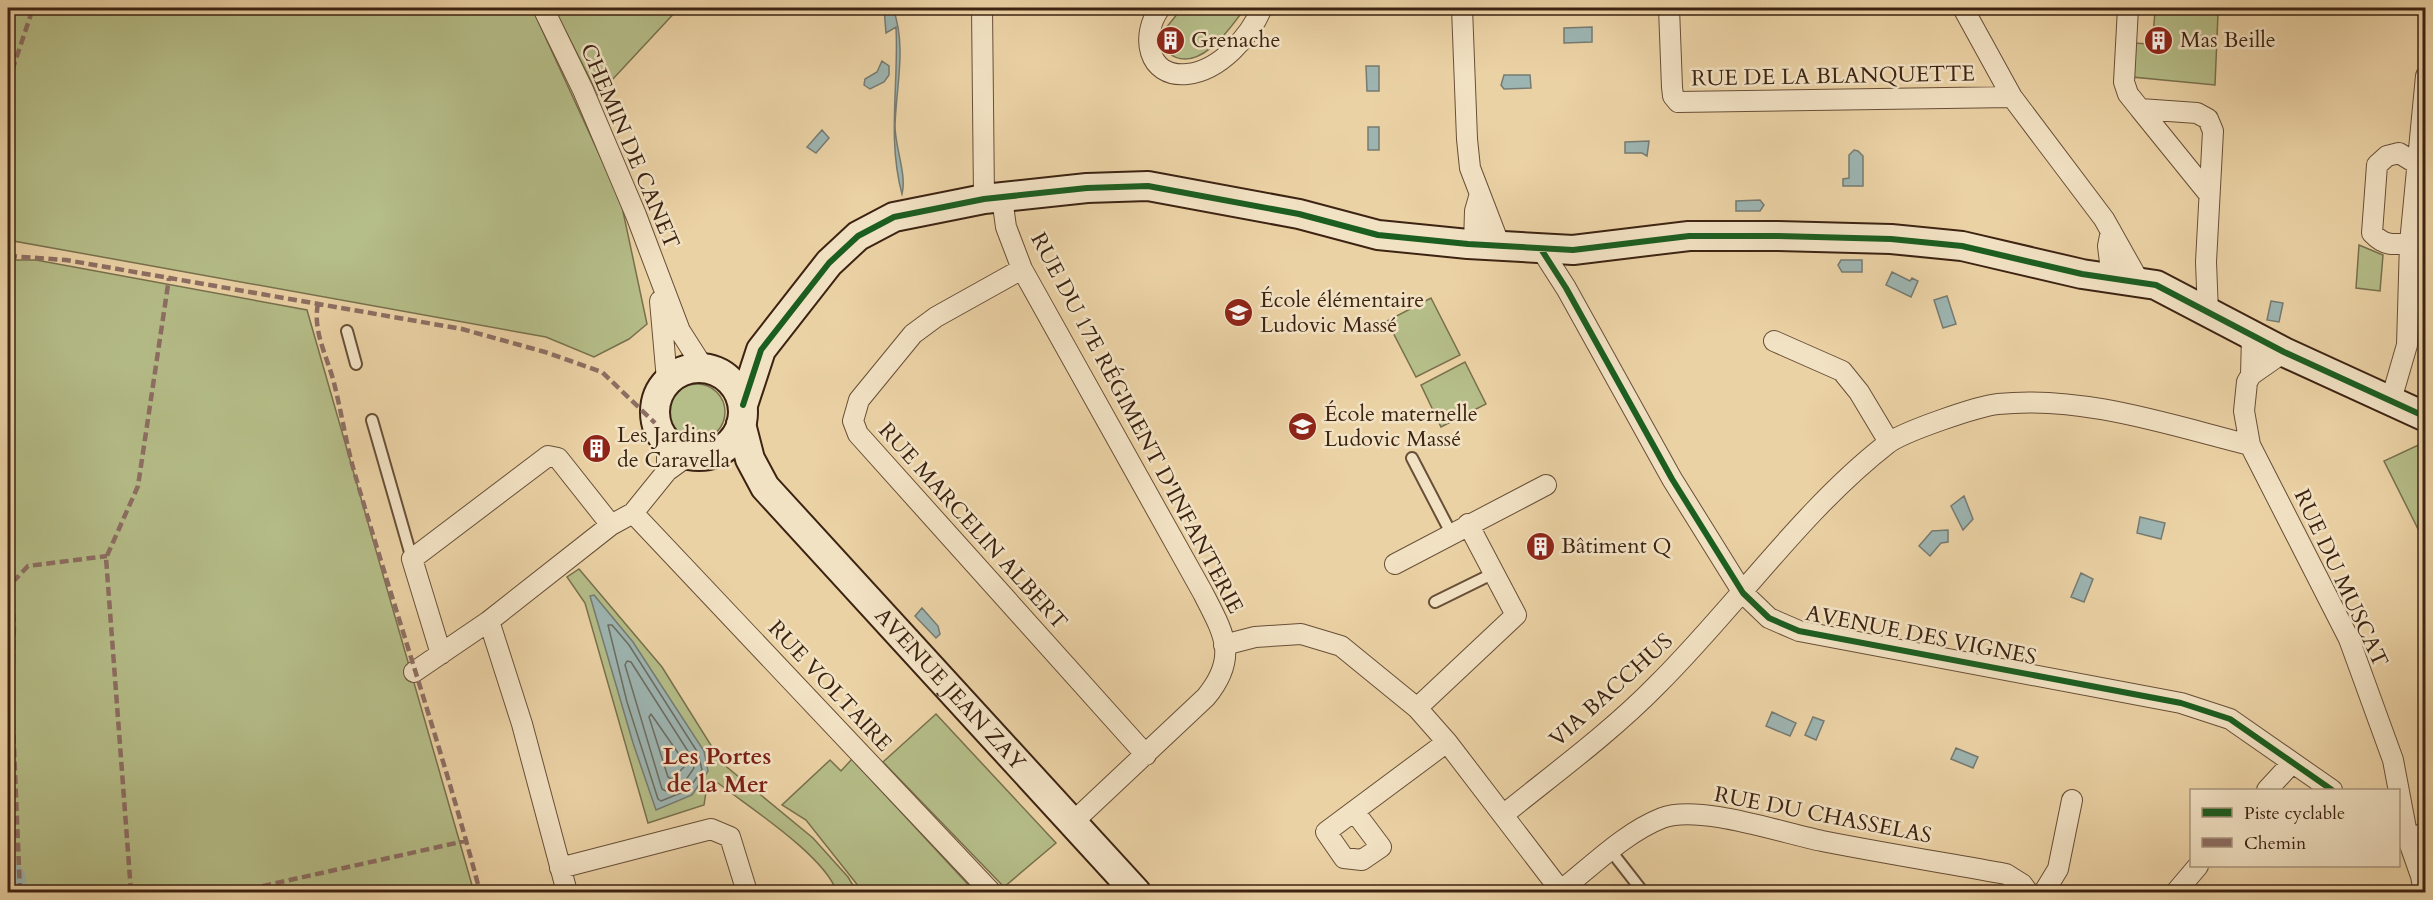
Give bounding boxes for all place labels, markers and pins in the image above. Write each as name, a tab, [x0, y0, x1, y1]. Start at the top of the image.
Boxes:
building icon: Grenache	[1154, 24, 1186, 56]
building icon: Mas Beille	[2143, 24, 2175, 56]
place label: Grenache	[1191, 25, 1281, 55]
place label: Mas Beille	[2180, 25, 2276, 55]
place label: École élémentaire Ludovic Massé	[1260, 285, 1424, 340]
school or university icon: École élémentaire Ludovic Massé	[1223, 297, 1255, 329]
place label: École maternelle Ludovic Massé	[1324, 399, 1478, 454]
school or university icon: École maternelle Ludovic Massé	[1287, 411, 1319, 443]
place label: Les Jardins de Caravella	[617, 420, 731, 475]
building icon: Les Jardins de Caravella	[580, 432, 612, 464]
building icon: Bâtiment Q	[1524, 530, 1556, 562]
place label: Bâtiment Q	[1561, 531, 1672, 561]

